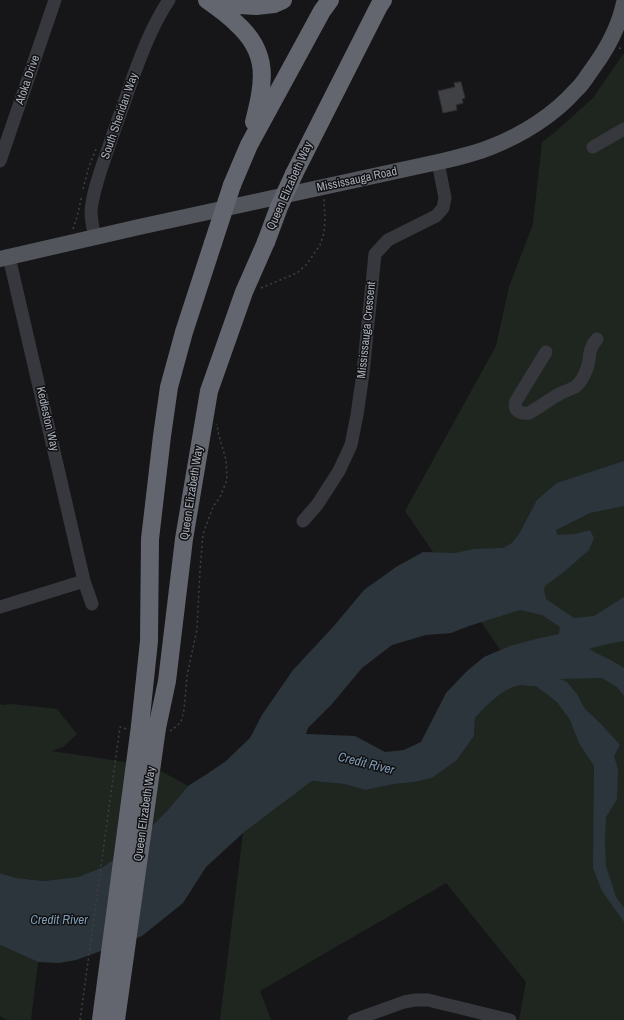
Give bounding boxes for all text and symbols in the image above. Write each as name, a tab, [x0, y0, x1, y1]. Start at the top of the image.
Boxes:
street label: Atoka Drive	[13, 53, 43, 107]
street label: South Sheridan Way	[98, 71, 142, 161]
street label: Queen Elizabeth Way	[264, 140, 316, 232]
street label: Mississauga Road	[316, 164, 398, 196]
street label: Mississauga Crescent	[355, 281, 379, 379]
street label: Kedleston Way	[33, 385, 61, 453]
street label: Queen Elizabeth Way	[177, 445, 207, 541]
water label: Credit River	[336, 749, 396, 779]
street label: Queen Elizabeth Way	[131, 766, 159, 862]
water label: Credit River	[30, 913, 88, 929]

